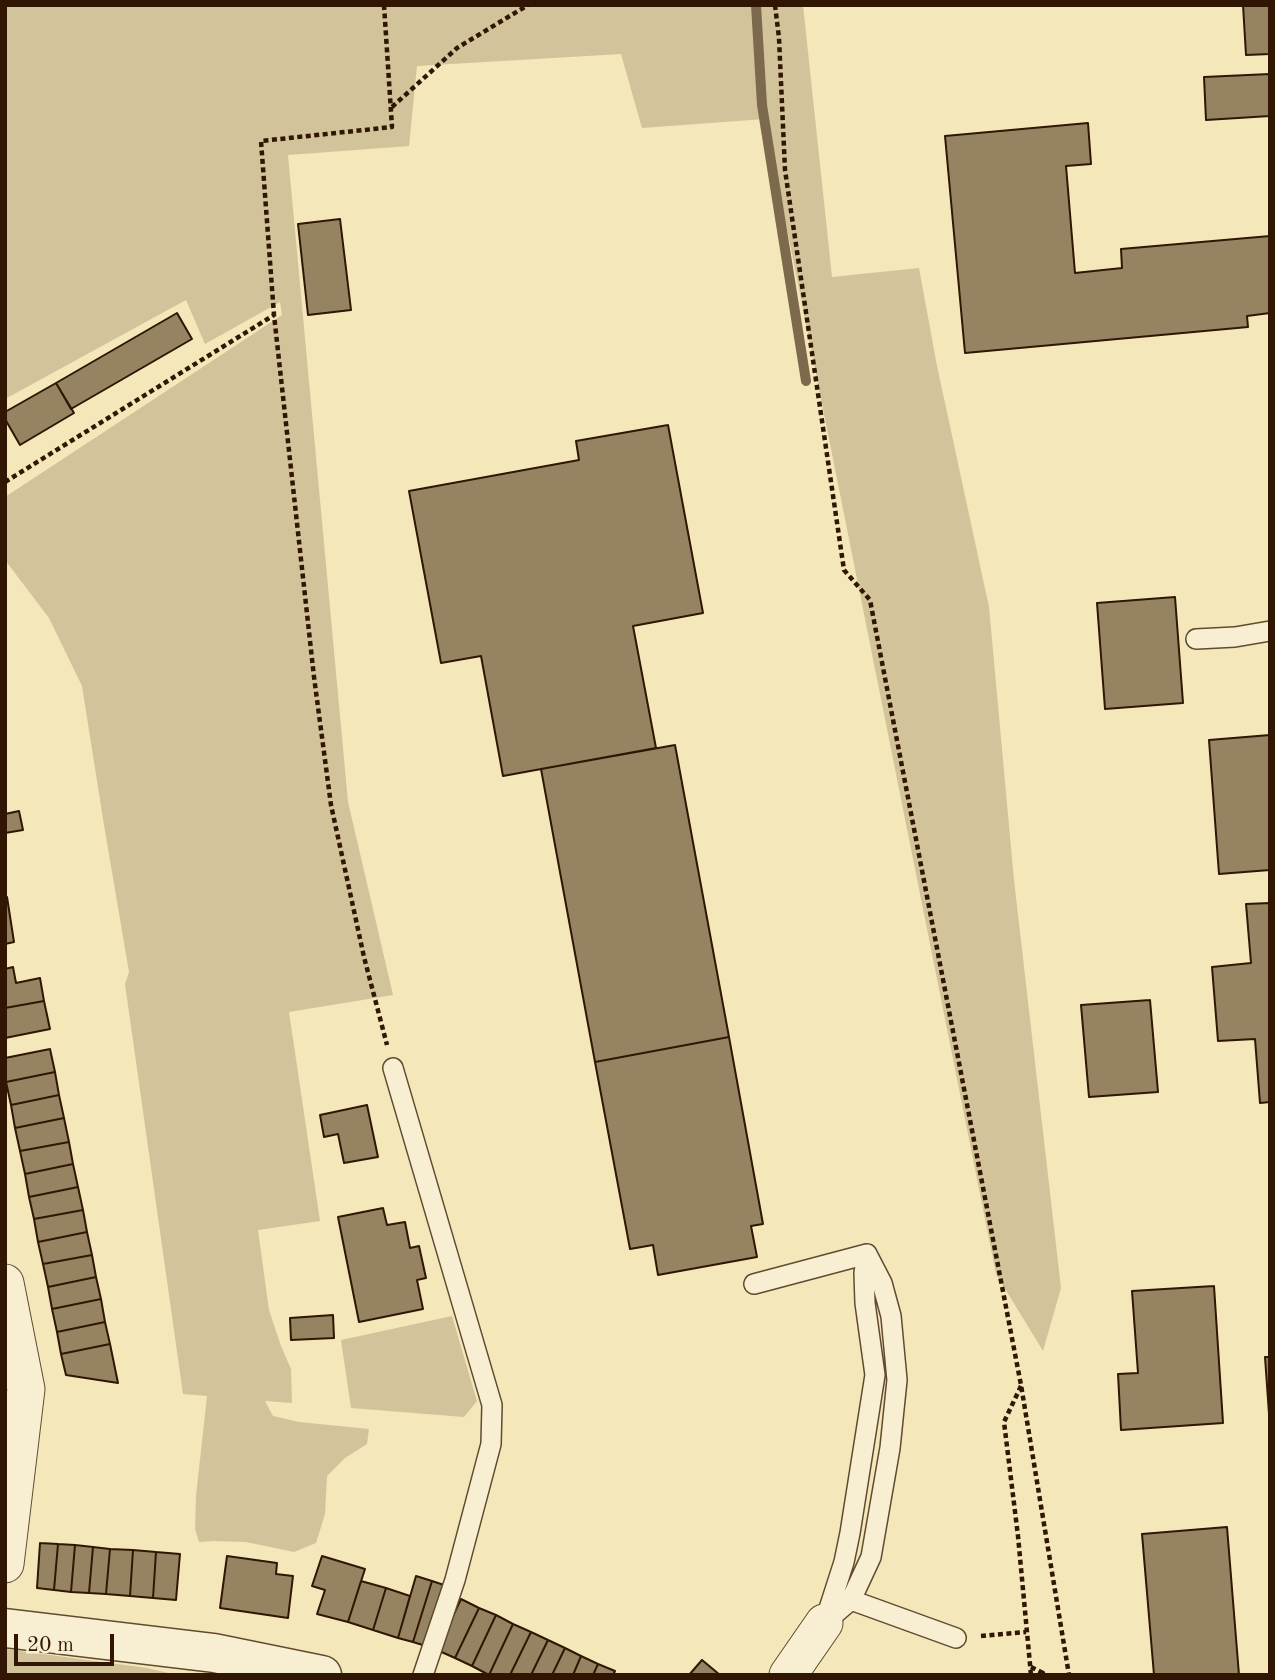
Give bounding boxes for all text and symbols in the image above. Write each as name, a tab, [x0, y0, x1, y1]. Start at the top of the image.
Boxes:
scale bar	[18, 1620, 117, 1664]
text: 20 m	[27, 1635, 74, 1656]

